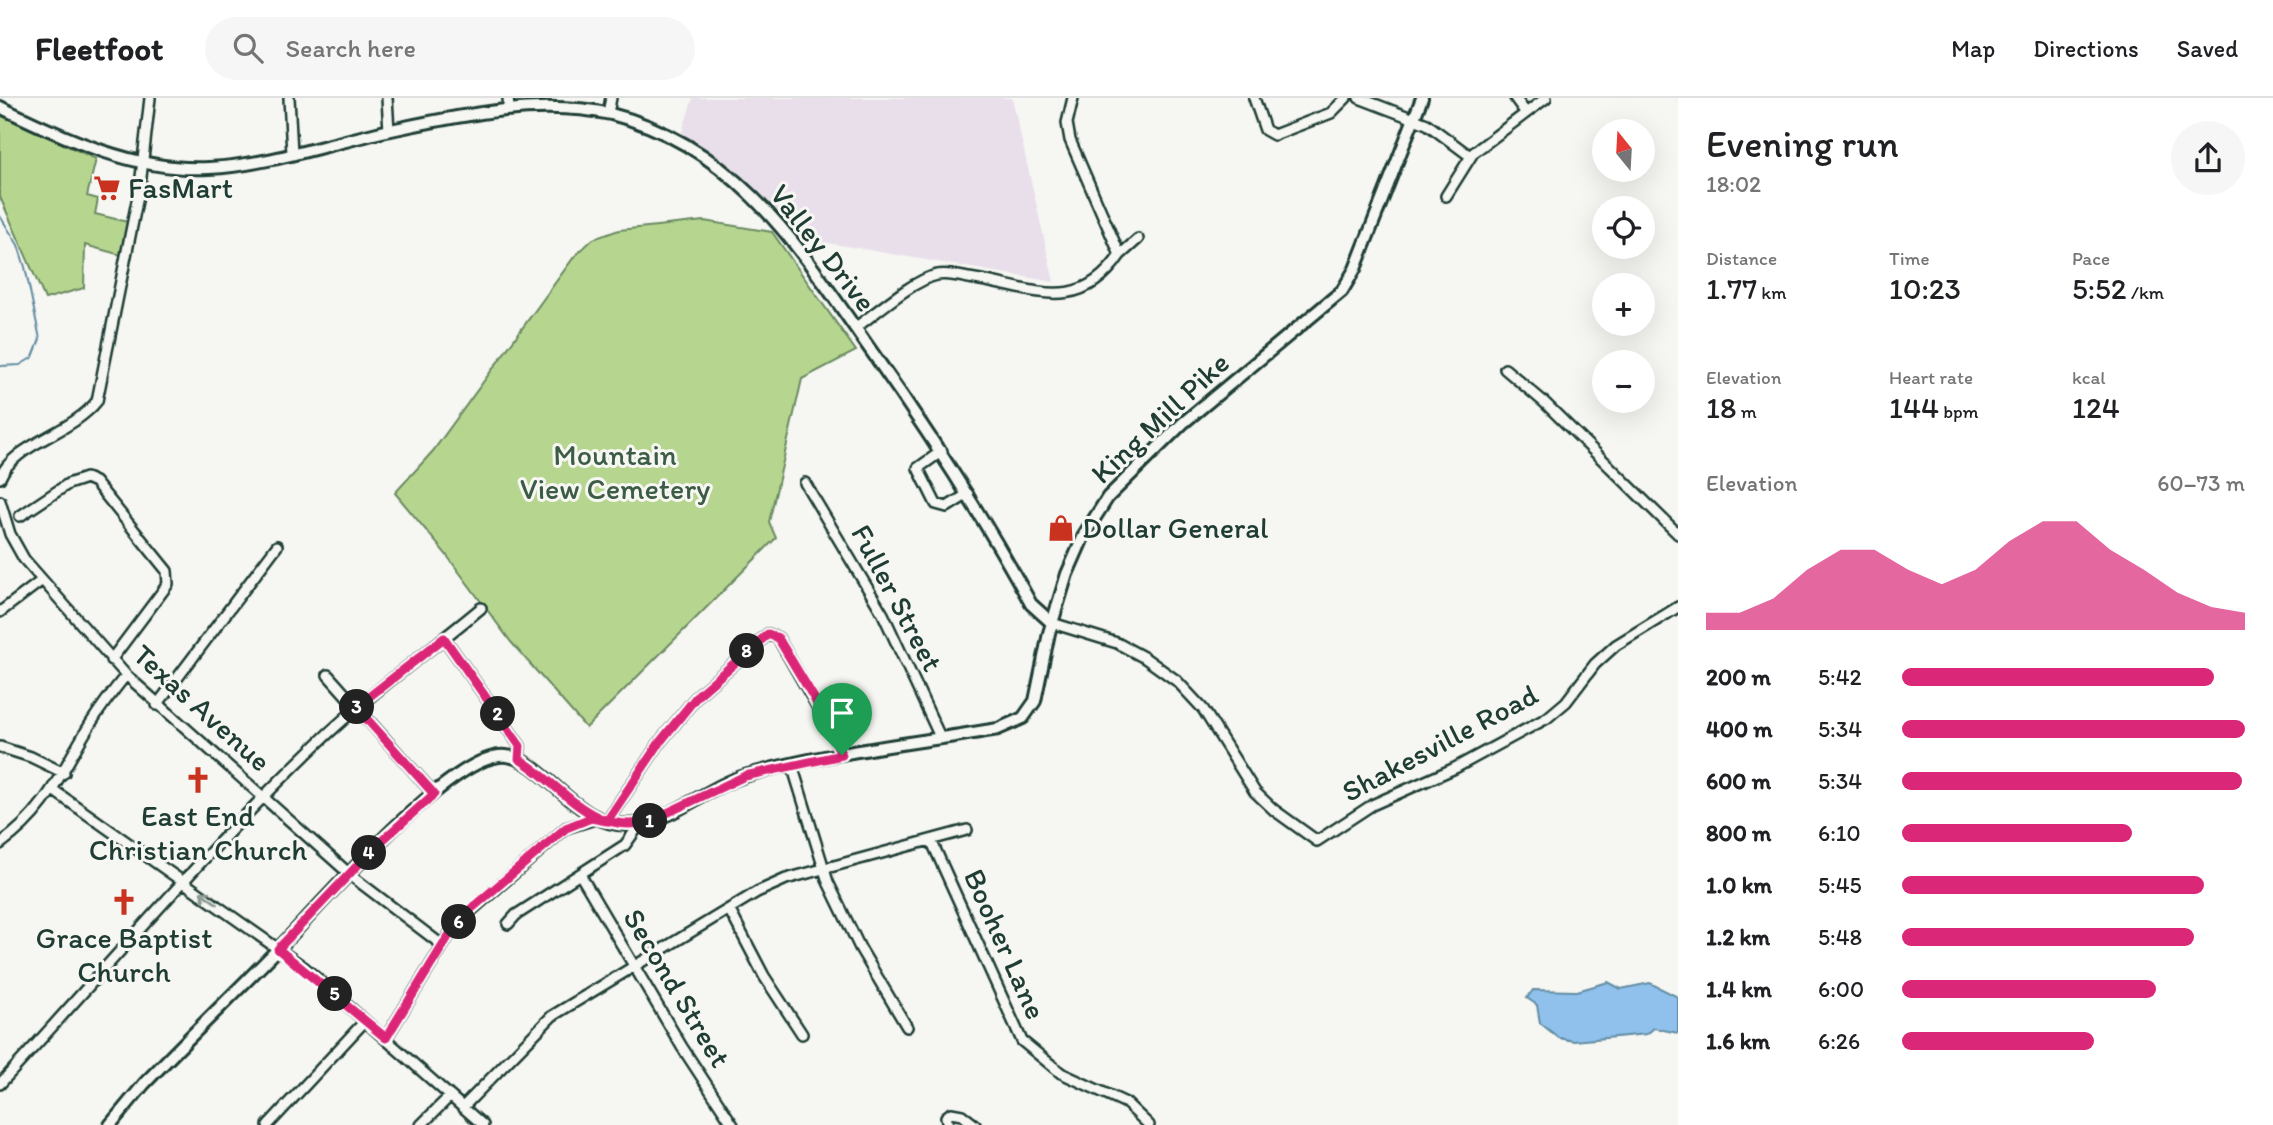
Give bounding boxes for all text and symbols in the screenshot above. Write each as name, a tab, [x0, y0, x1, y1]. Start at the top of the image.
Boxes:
search box	[205, 17, 695, 80]
text: Fleetfoot	[35, 29, 163, 68]
icon: search	[229, 29, 267, 67]
text: Search here	[285, 32, 416, 64]
text: Map	[1951, 34, 1995, 63]
text: Directions	[2033, 34, 2139, 63]
text: Saved	[2177, 34, 2238, 63]
north arrow	[1592, 119, 1656, 182]
map controls	[1592, 119, 1655, 413]
text: Evening run	[1706, 121, 1899, 167]
button: share	[2171, 121, 2245, 195]
place label: FasMart	[128, 169, 233, 206]
text: 18:02	[1706, 170, 1761, 198]
supermarket icon: FasMart	[92, 173, 122, 203]
street label: Valley Drive	[762, 176, 885, 319]
button: locate	[1592, 196, 1655, 259]
text: Distance	[1706, 247, 1777, 270]
text: Time	[1889, 247, 1930, 270]
text: Pace	[2072, 247, 2110, 270]
text: 1.77	[1706, 270, 1757, 307]
text: 10:23	[1889, 270, 1961, 307]
text: 5:52	[2072, 270, 2127, 307]
button: +	[1592, 273, 1655, 336]
text: km	[1757, 281, 1786, 304]
text: /km	[2127, 281, 2164, 304]
street label: King Mill Pike	[1083, 344, 1237, 491]
button: −	[1592, 350, 1655, 413]
text: Elevation	[1706, 366, 1782, 389]
text: Heart rate	[1889, 366, 1973, 389]
text: kcal	[2072, 366, 2106, 389]
text: 18	[1706, 389, 1736, 426]
text: 144	[1889, 389, 1939, 426]
text: 124	[2072, 389, 2120, 426]
text: m	[1736, 400, 1757, 423]
text: bpm	[1939, 400, 1979, 423]
park label: Mountain View Cemetery	[520, 436, 710, 507]
text: Elevation	[1706, 469, 1797, 497]
text: 60–73 m	[2157, 469, 2245, 497]
place label: Dollar General	[1082, 509, 1269, 546]
shop icon: Dollar General	[1046, 513, 1076, 543]
street label: Fuller Street	[843, 518, 952, 678]
pin: 8	[730, 634, 764, 668]
street label: Texas Avenue	[126, 636, 279, 779]
text: 8	[741, 639, 752, 662]
text: 200 m	[1706, 663, 1771, 691]
text: 5:42	[1818, 663, 1862, 691]
street label: Shakesville Road	[1335, 675, 1545, 810]
pin	[812, 683, 872, 755]
pin: 3	[340, 690, 374, 724]
icon: arrive	[823, 694, 861, 732]
text: 3	[351, 695, 362, 718]
pin: 2	[480, 696, 516, 732]
text: 2	[493, 702, 503, 725]
text: 400 m	[1706, 715, 1773, 743]
text: 5:34	[1818, 715, 1862, 743]
church icon: East End Christian Church	[183, 765, 213, 795]
text: 600 m	[1706, 767, 1771, 795]
text: 5:34	[1818, 767, 1862, 795]
place label: East End Christian Church	[89, 797, 307, 868]
pin: 1	[632, 804, 668, 838]
text: 1	[645, 809, 654, 832]
text: 800 m	[1706, 819, 1771, 847]
text: 6:10	[1818, 819, 1861, 847]
pin: 4	[352, 836, 386, 870]
text: 4	[363, 841, 374, 864]
street label: Booher Lane	[956, 863, 1055, 1025]
text: 1.0 km	[1706, 871, 1772, 899]
text: 5:45	[1818, 871, 1862, 899]
church icon: Grace Baptist Church	[109, 887, 139, 917]
one-way arrow	[200, 891, 219, 905]
street label: Second Street	[616, 902, 739, 1074]
pin: 6	[442, 904, 476, 940]
text: 6	[453, 910, 464, 933]
place label: Grace Baptist Church	[36, 919, 212, 990]
text: 1.2 km	[1706, 923, 1770, 951]
text: 5:48	[1818, 923, 1862, 951]
text: 1.4 km	[1706, 975, 1772, 1003]
text: 6:00	[1818, 975, 1864, 1003]
pin: 5	[318, 976, 352, 1012]
text: 5	[330, 982, 339, 1005]
text: 1.6 km	[1706, 1027, 1770, 1055]
text: 6:26	[1818, 1027, 1860, 1055]

